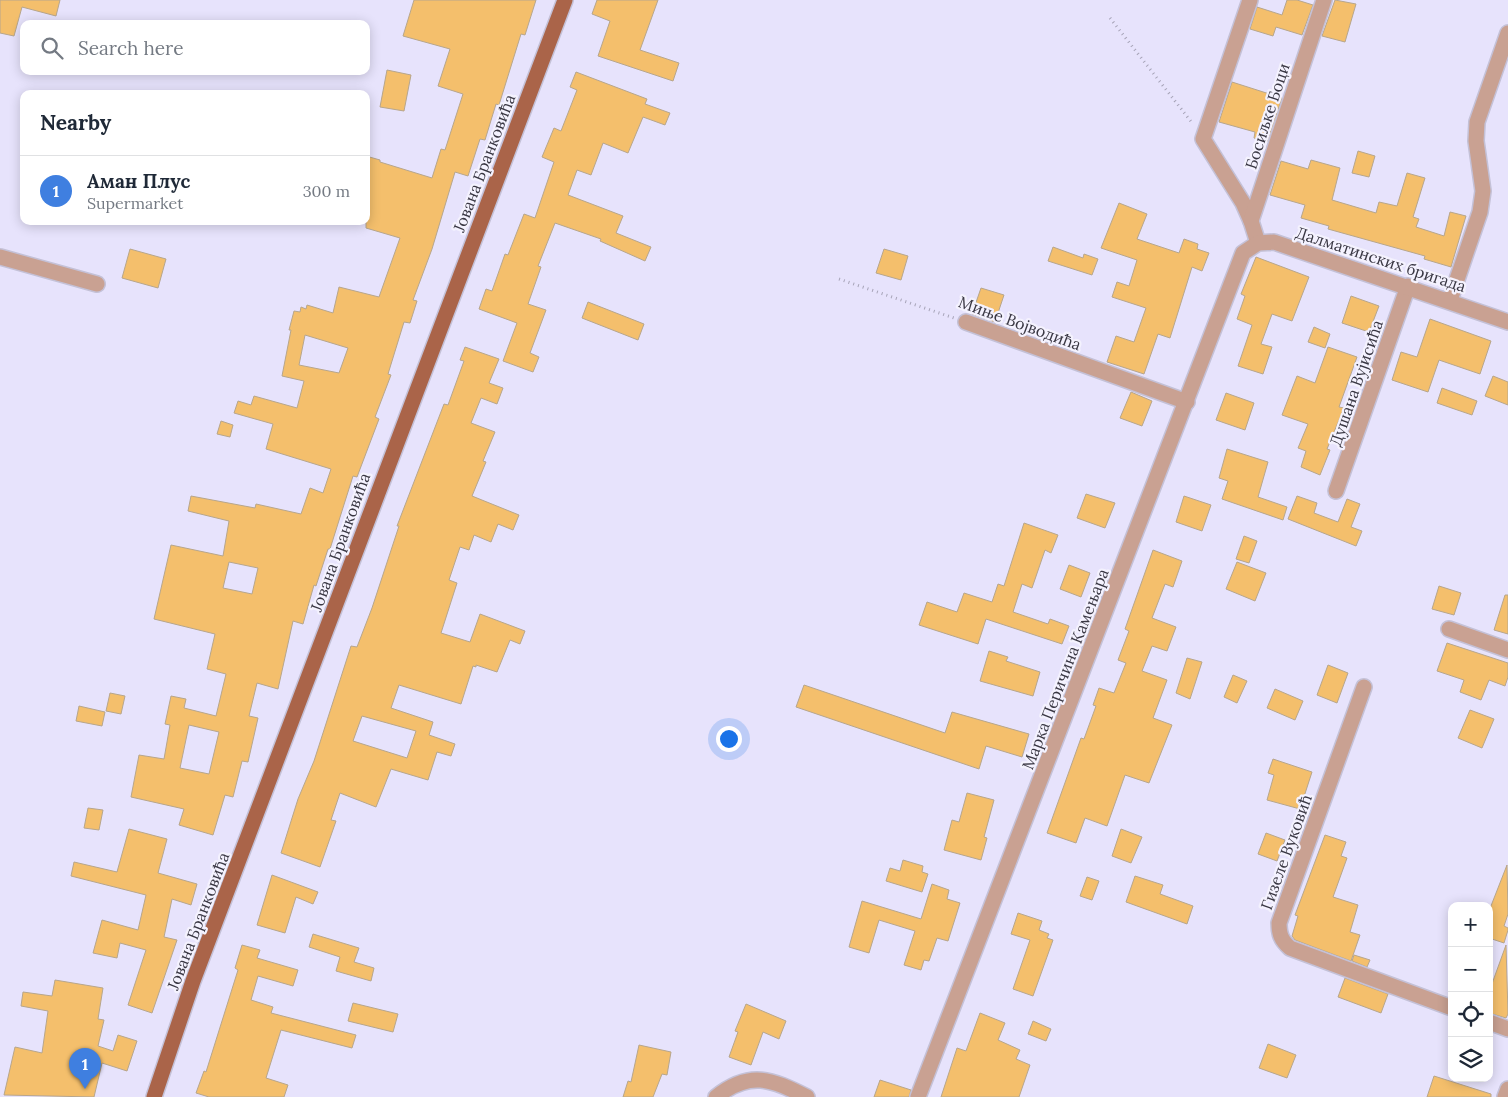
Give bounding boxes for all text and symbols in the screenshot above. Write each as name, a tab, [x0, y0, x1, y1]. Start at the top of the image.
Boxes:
search box	[20, 20, 370, 75]
icon: search	[38, 34, 66, 62]
text: Search here	[78, 36, 184, 60]
street label: Босиљке Боци	[1240, 60, 1294, 172]
street label: Јована Бранковића	[448, 91, 520, 236]
text: Nearby	[40, 109, 111, 136]
text: Аман Плус	[87, 169, 190, 193]
text: 1	[53, 181, 59, 201]
text: 300 m	[303, 181, 350, 201]
text: Supermarket	[87, 193, 183, 213]
street label: Далматинских бригада	[1293, 222, 1469, 296]
street label: Миње Војводића	[956, 292, 1084, 354]
street label: Душана Вујисића	[1325, 317, 1387, 449]
street label: Јована Бранковића	[305, 470, 374, 615]
street label: Марка Перичина Камењара	[1017, 566, 1113, 772]
your location	[716, 726, 742, 752]
street label: Гизеле Вуковић	[1256, 791, 1316, 912]
street label: Јована Бранковића	[162, 849, 234, 994]
map controls	[1448, 902, 1493, 1082]
button: +	[1448, 902, 1493, 947]
button: −	[1448, 947, 1493, 992]
button: locate	[1448, 992, 1493, 1037]
button: layers	[1448, 1037, 1493, 1082]
pin: 1	[69, 1048, 101, 1089]

